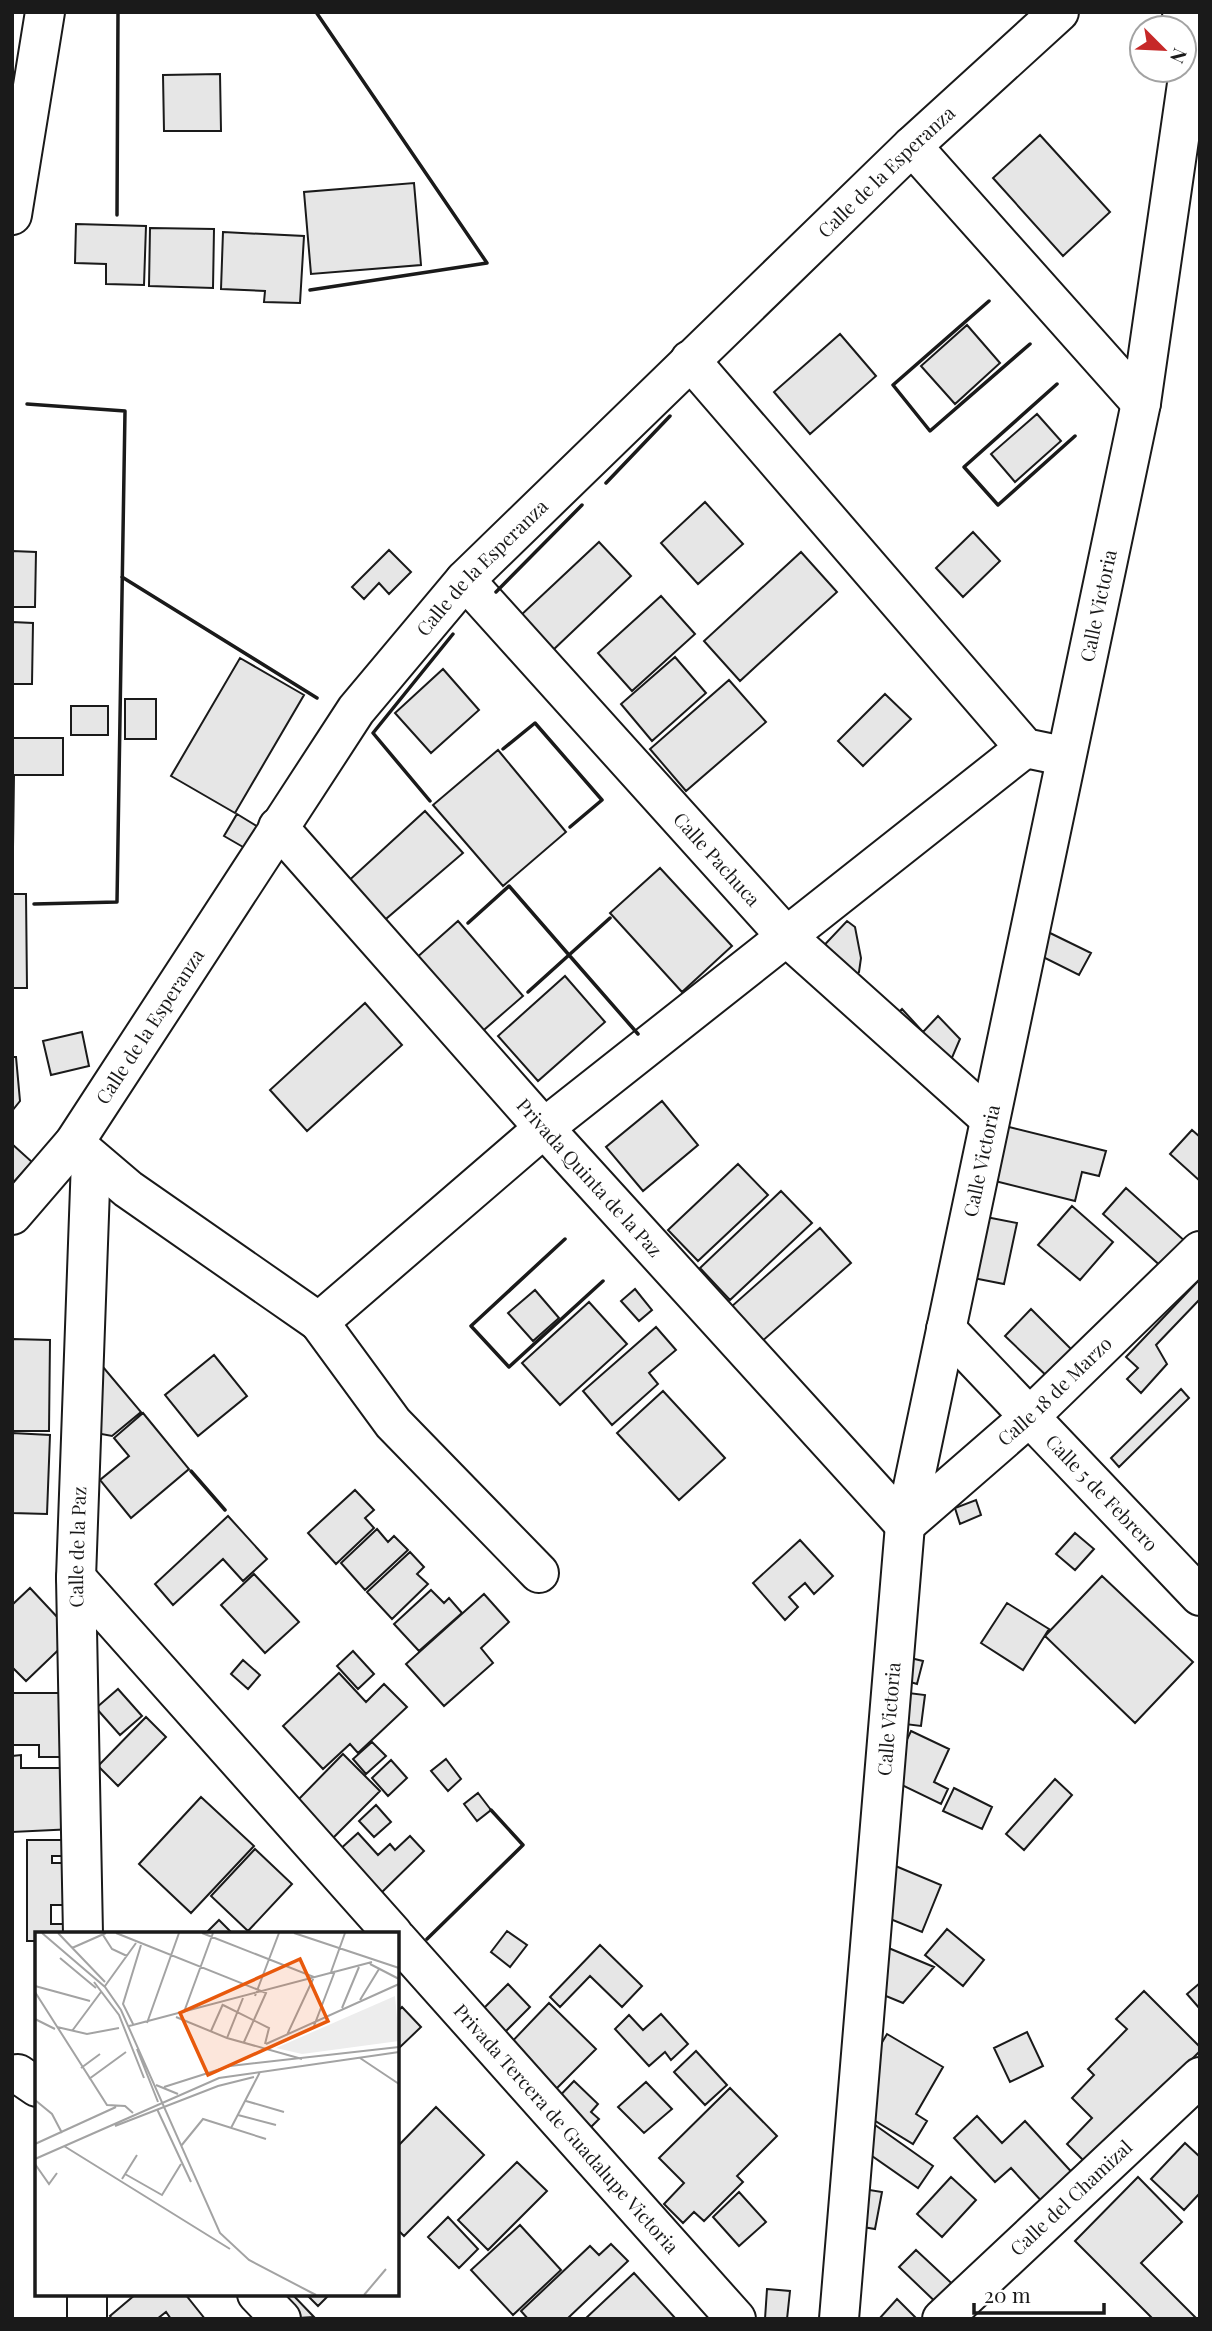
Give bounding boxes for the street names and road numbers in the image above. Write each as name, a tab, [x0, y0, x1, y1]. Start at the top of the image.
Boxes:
street label: Calle de la Esperanza	[811, 99, 960, 243]
street label: Calle de la Esperanza	[410, 492, 553, 641]
street label: Calle Victoria	[1073, 547, 1122, 664]
street label: Calle Pachuca	[668, 806, 767, 912]
street label: Calle de la Esperanza	[89, 943, 209, 1109]
street label: Privada Quinta de la Paz	[512, 1092, 669, 1262]
street label: Calle Victoria	[956, 1102, 1005, 1219]
street label: Calle 18 de Marzo	[991, 1330, 1117, 1451]
street label: Calle 5 de Febrero	[1041, 1428, 1164, 1556]
street label: Calle de la Paz	[62, 1486, 91, 1608]
street label: Calle Victoria	[870, 1661, 906, 1777]
street label: Privada Tercera de Guadalupe Victoria	[449, 1997, 686, 2259]
street label: Calle del Chamizal	[1004, 2133, 1138, 2261]

